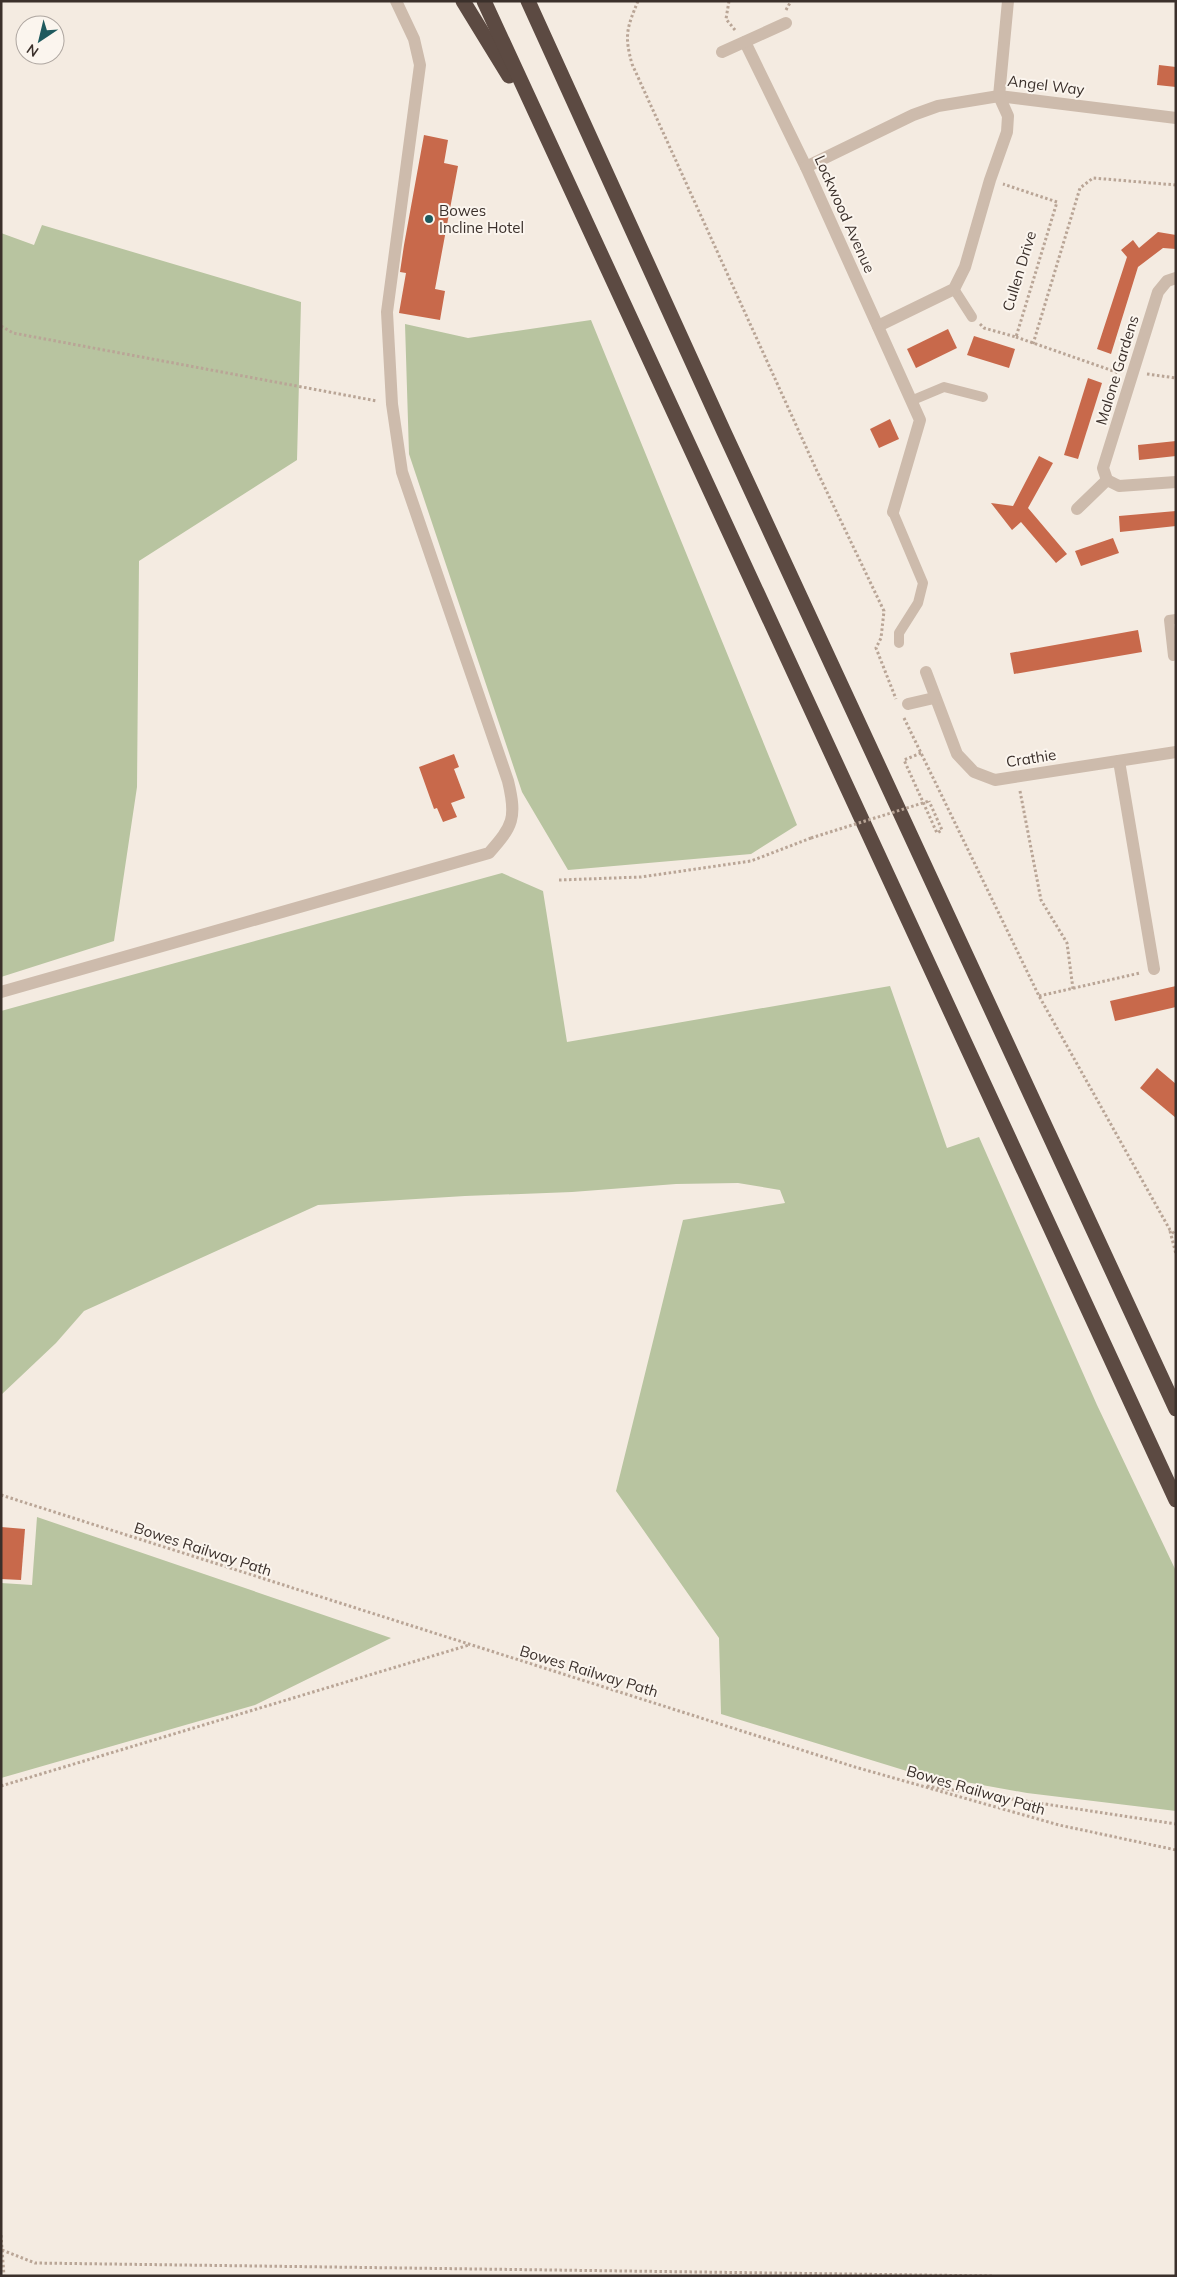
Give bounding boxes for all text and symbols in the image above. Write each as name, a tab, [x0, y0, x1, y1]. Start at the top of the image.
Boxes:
north arrow	[15, 15, 65, 65]
text: N	[23, 40, 42, 61]
street label: Angel Way	[1007, 71, 1086, 99]
street label: Lockwood Avenue	[811, 152, 879, 276]
place label: Bowes Incline Hotel	[439, 201, 524, 237]
marker: Bowes Incline Hotel	[423, 213, 435, 225]
street label: Cullen Drive	[998, 229, 1040, 313]
street label: Malone Gardens	[1091, 313, 1143, 427]
street label: Crathie	[1005, 745, 1057, 771]
street label: Bowes Railway Path	[132, 1518, 274, 1580]
street label: Bowes Railway Path	[517, 1641, 661, 1701]
street label: Bowes Railway Path	[904, 1761, 1048, 1819]

